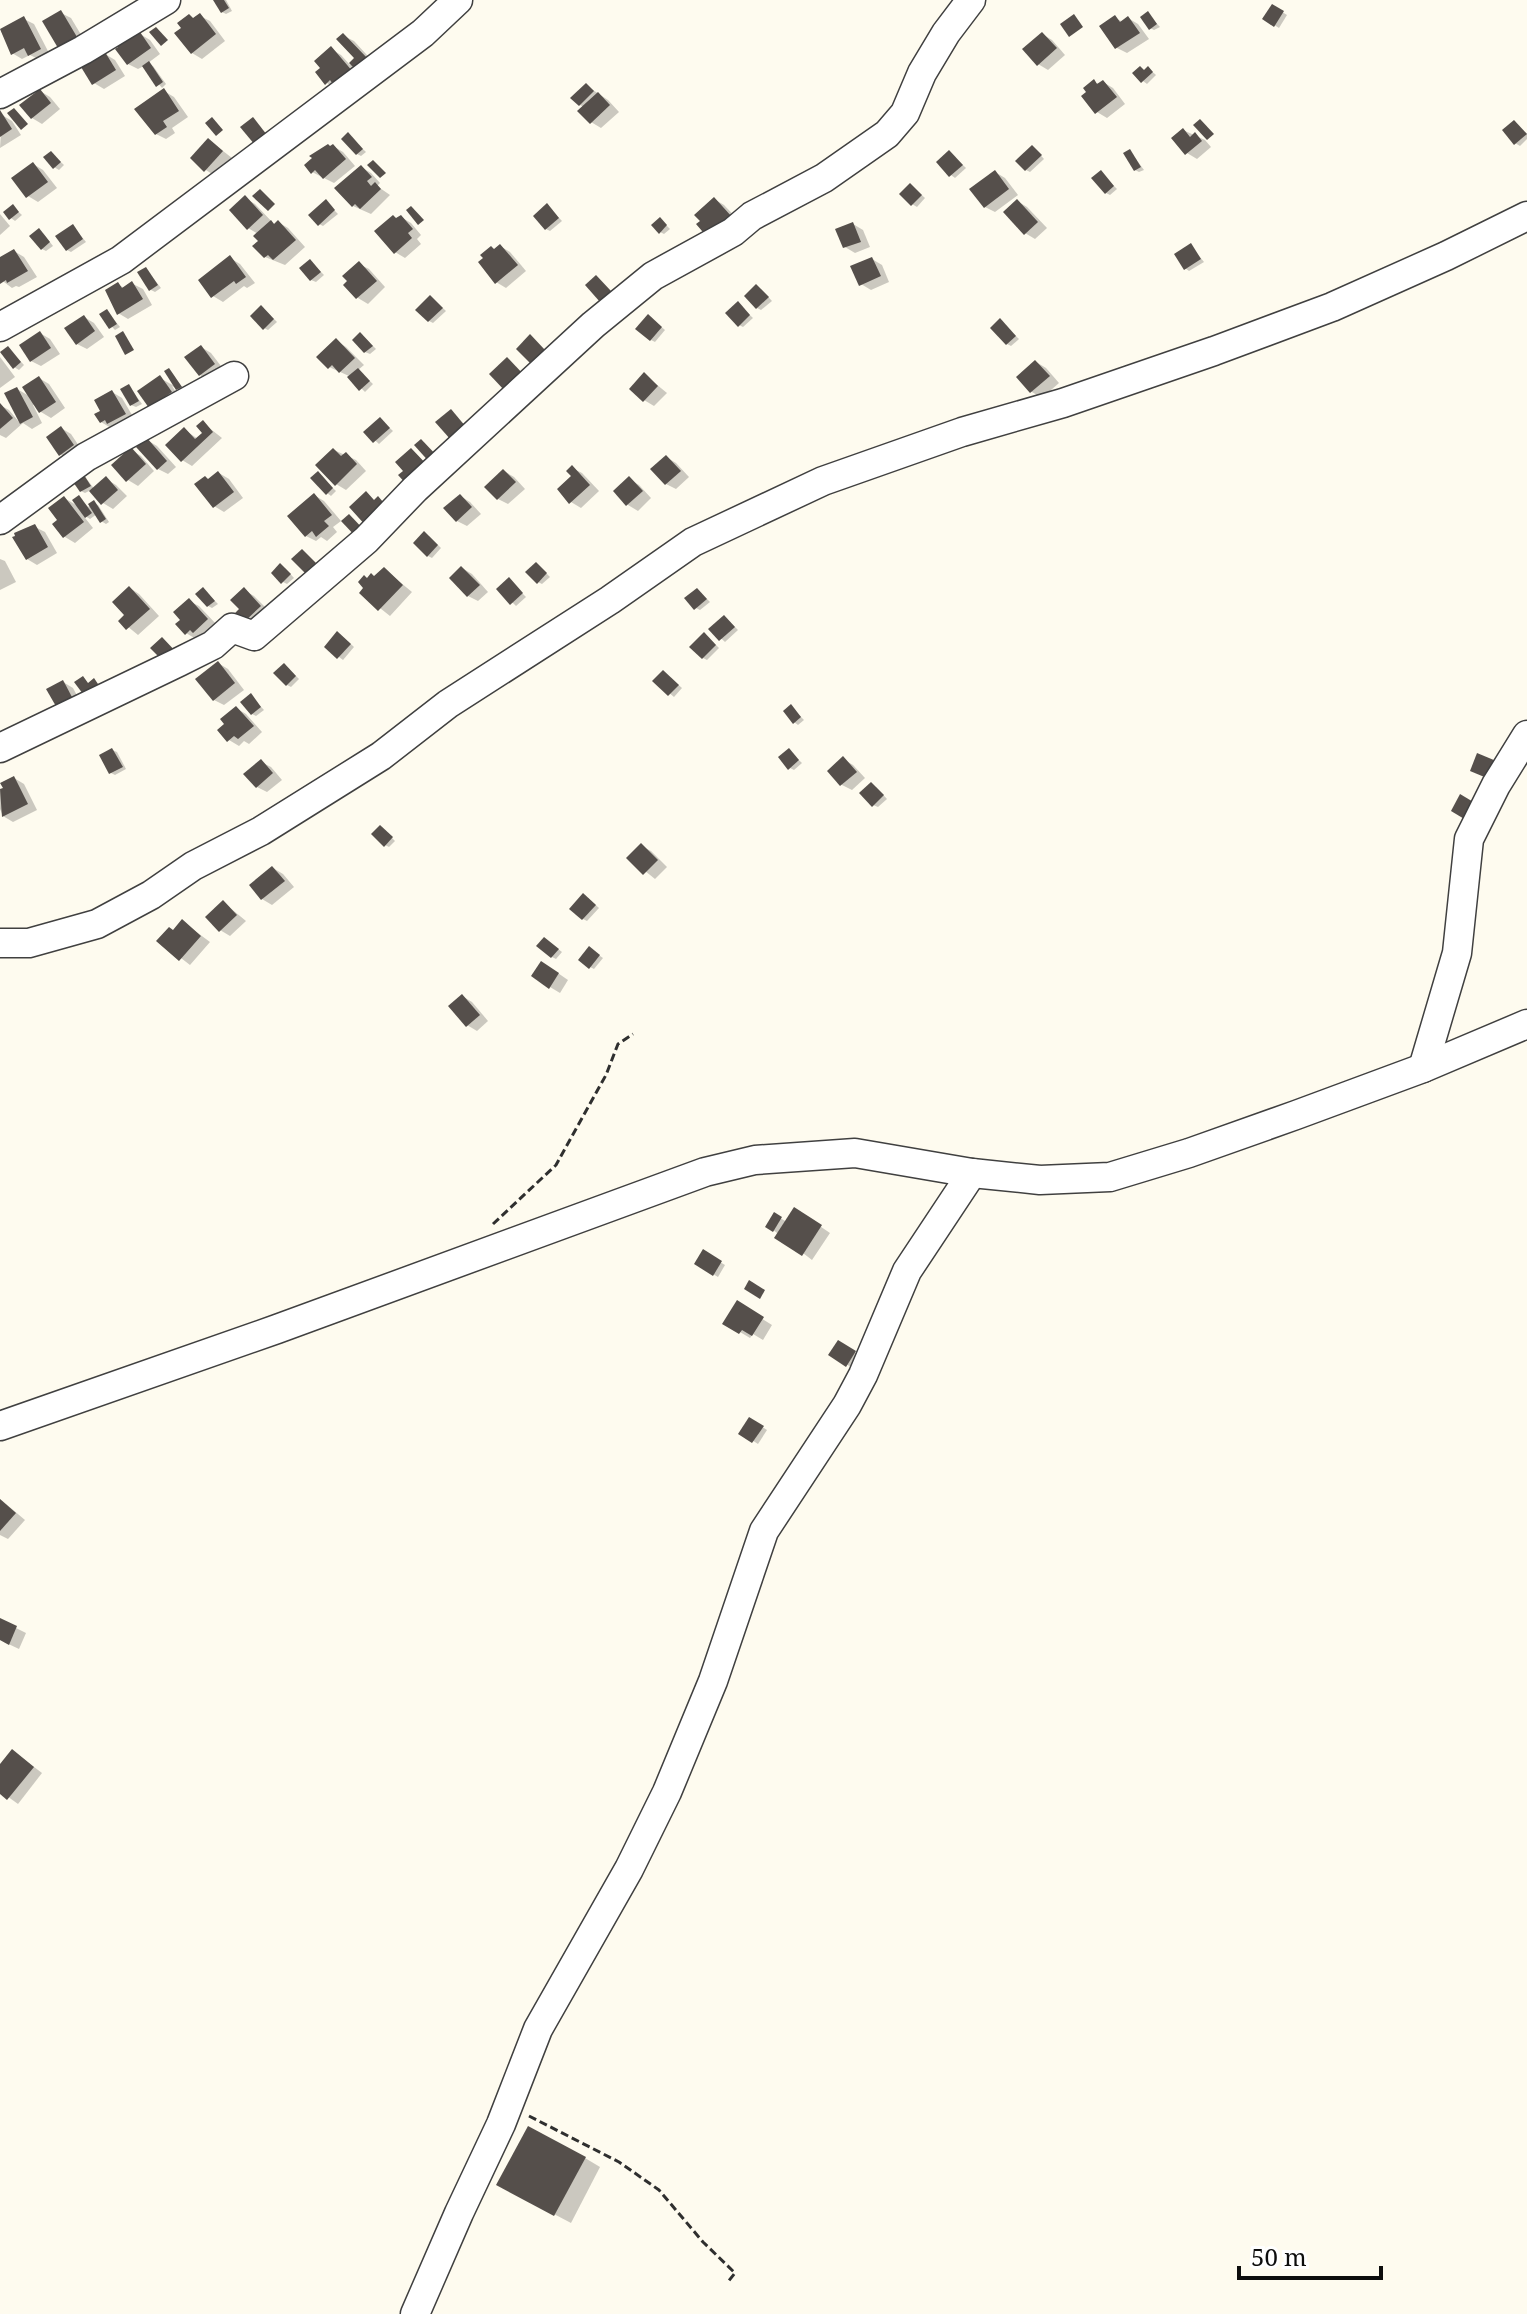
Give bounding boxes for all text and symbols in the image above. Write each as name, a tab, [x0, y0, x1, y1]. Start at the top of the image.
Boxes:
scale bar	[1239, 2230, 1381, 2280]
text: 50 m	[1251, 2240, 1307, 2273]

